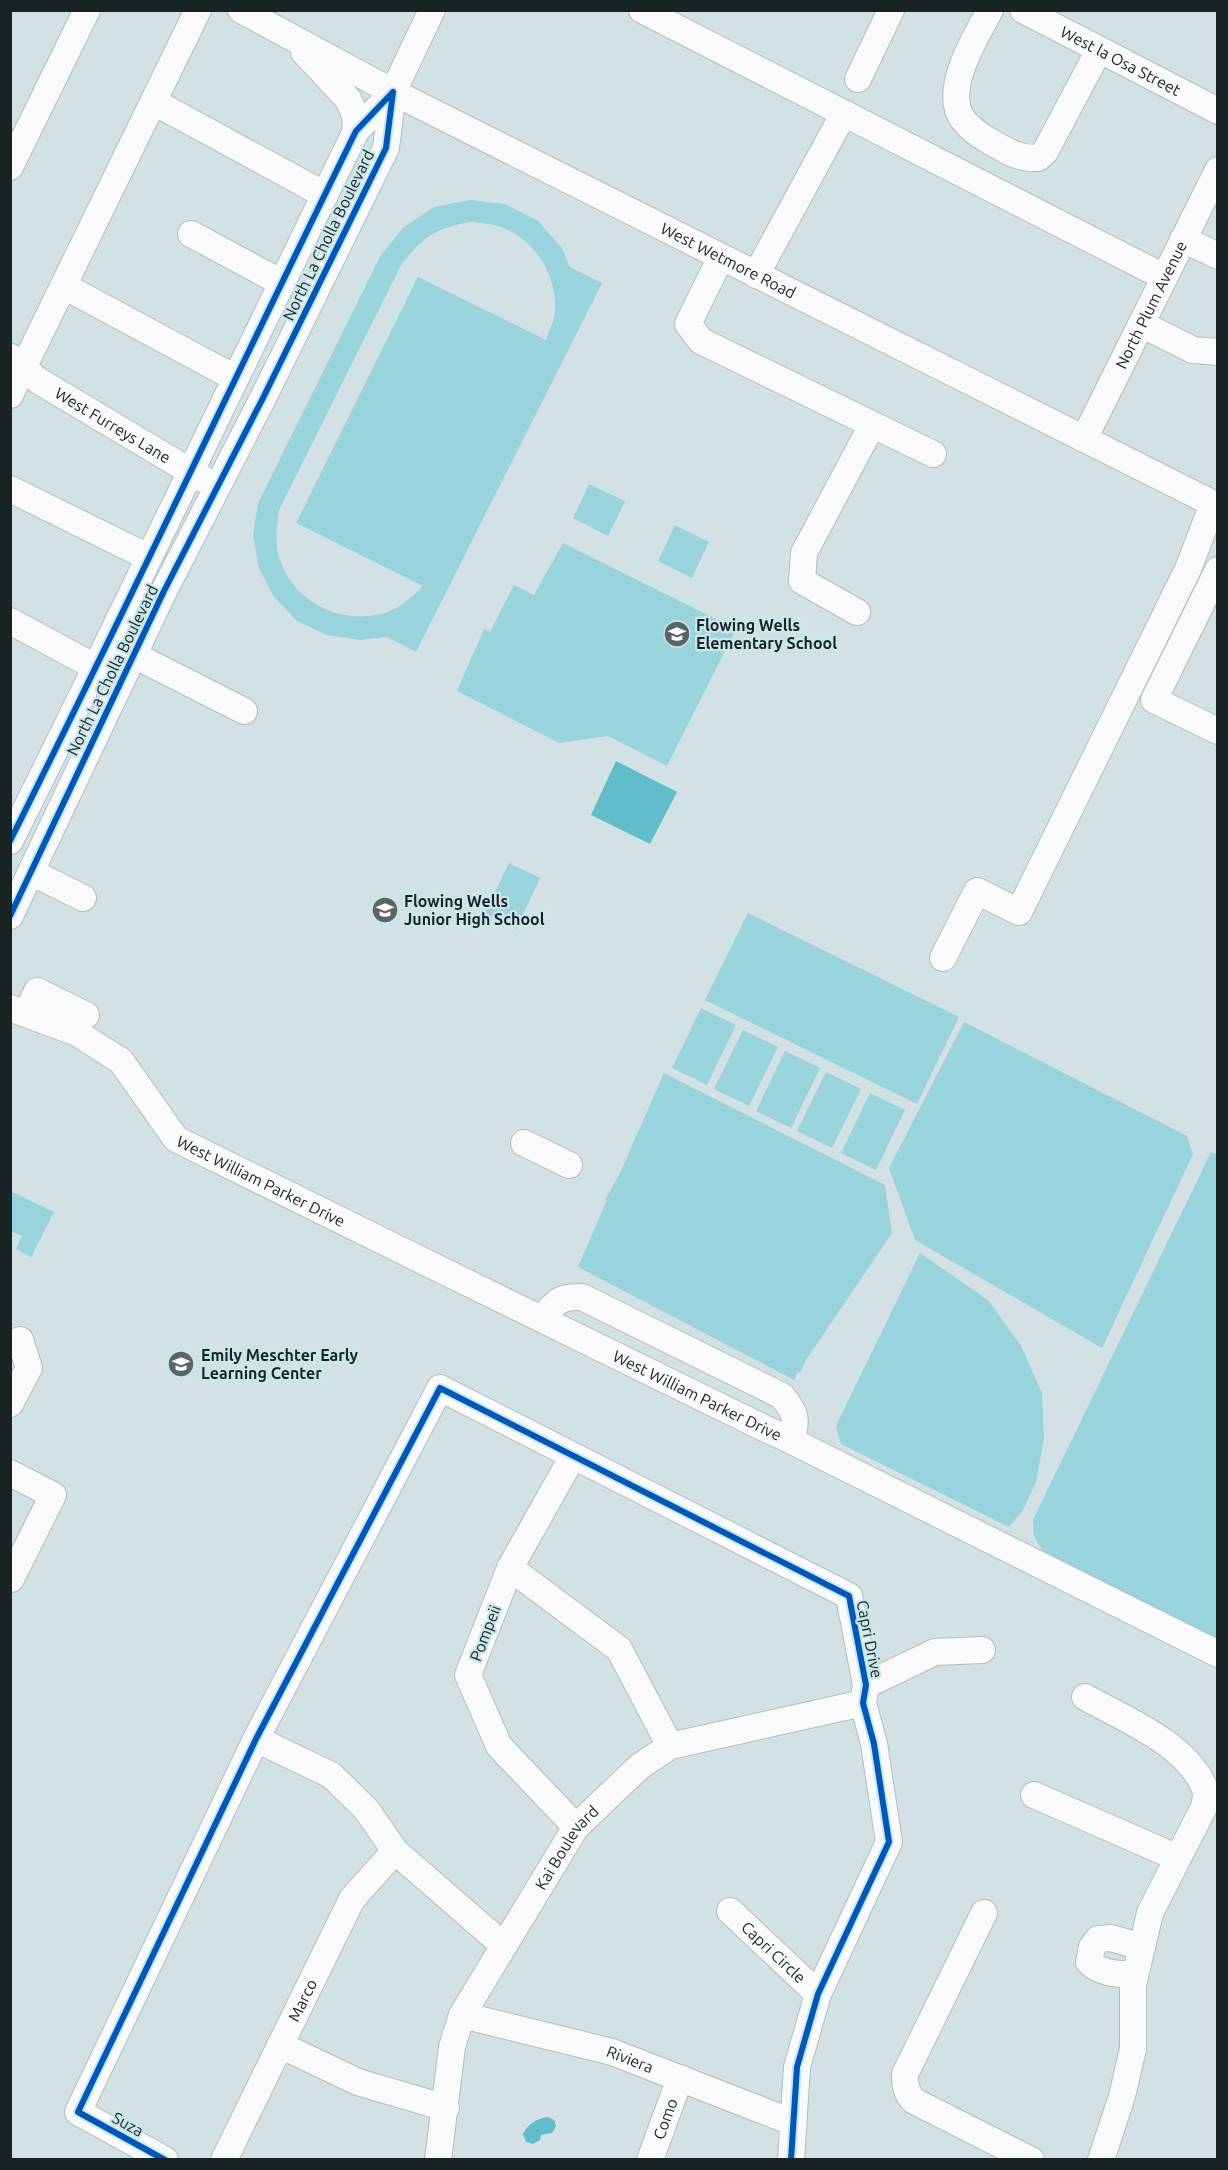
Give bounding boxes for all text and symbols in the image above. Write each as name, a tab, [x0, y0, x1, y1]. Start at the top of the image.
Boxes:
street label: West la Osa Street	[1058, 22, 1184, 99]
street label: North La Cholla Boulevard	[279, 147, 377, 323]
street label: West Wetmore Road	[658, 219, 799, 302]
street label: North Plum Avenue	[1112, 238, 1190, 372]
street label: West Furreys Lane	[52, 384, 174, 467]
street label: North La Cholla Boulevard	[63, 582, 161, 758]
place label: Flowing Wells Elementary School	[696, 616, 837, 652]
school or university icon: Flowing Wells Elementary School	[662, 619, 692, 649]
place label: Flowing Wells Junior High School	[404, 892, 545, 928]
school or university icon: Flowing Wells Junior High School	[370, 895, 400, 925]
street label: West William Parker Drive	[174, 1132, 348, 1230]
place label: Emily Meschter Early Learning Center	[201, 1346, 359, 1382]
street label: West William Parker Drive	[610, 1347, 784, 1444]
school or university icon: Emily Meschter Early Learning Center	[166, 1349, 196, 1379]
street label: Capri Drive	[854, 1599, 886, 1679]
street label: Pompeii	[466, 1602, 504, 1664]
street label: Kai Boulevard	[531, 1802, 602, 1893]
street label: Capri Circle	[738, 1918, 809, 1987]
street label: Marco	[284, 1976, 320, 2024]
street label: Riviera	[604, 2042, 656, 2076]
street label: Como	[649, 2096, 681, 2142]
street label: Suza	[109, 2108, 147, 2140]

